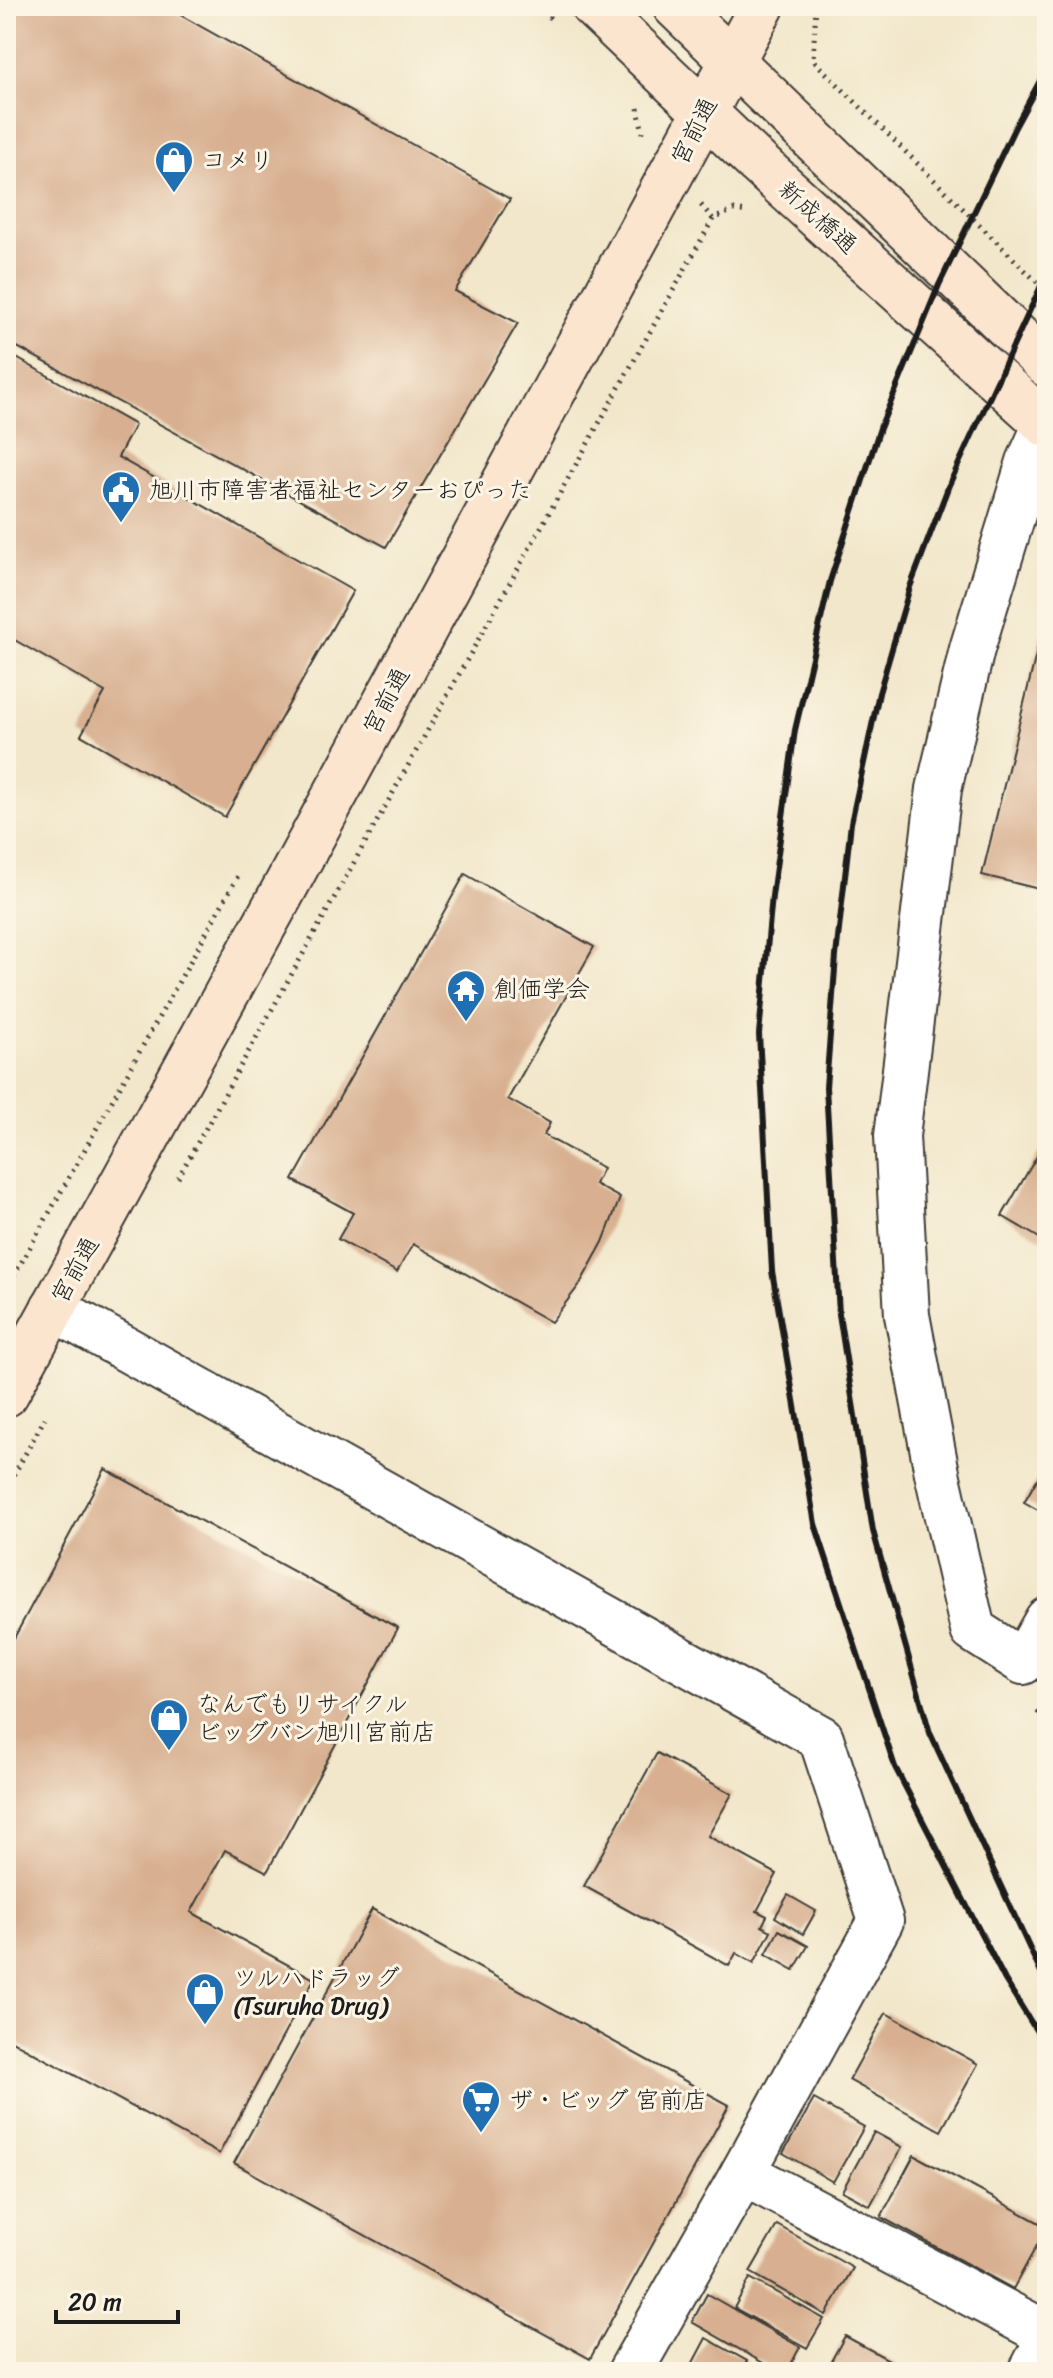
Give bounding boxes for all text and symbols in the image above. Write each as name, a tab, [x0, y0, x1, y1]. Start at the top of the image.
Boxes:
street label: 宮前通	[659, 89, 729, 173]
shop icon: コメリ	[153, 139, 195, 194]
place label: コメリ	[202, 139, 274, 181]
street label: 新成橋通	[768, 169, 868, 265]
public building icon: 旭川市障害者福祉センターおぴった	[100, 469, 142, 524]
place label: 旭川市障害者福祉センターおぴった	[149, 469, 532, 511]
street label: 宮前通	[351, 659, 421, 743]
temple icon: 創価学会	[445, 968, 487, 1023]
place label: 創価学会	[494, 968, 590, 1010]
street label: 宮前通	[39, 1228, 111, 1312]
place label: なんでもリサイクル ビッグバン旭川宮前店	[197, 1683, 436, 1753]
shop icon: なんでもリサイクル ビッグバン旭川宮前店	[148, 1697, 190, 1752]
place label: ツルハドラッグ (Tsuruha Drug)	[233, 1957, 400, 2027]
shop icon: ツルハドラッグ (Tsuruha Drug)	[184, 1971, 226, 2026]
supermarket icon: ザ・ビッグ 宮前店	[460, 2079, 502, 2134]
place label: ザ・ビッグ 宮前店	[509, 2079, 707, 2121]
scale bar	[56, 2274, 178, 2324]
text: 20 m	[68, 2281, 122, 2323]

